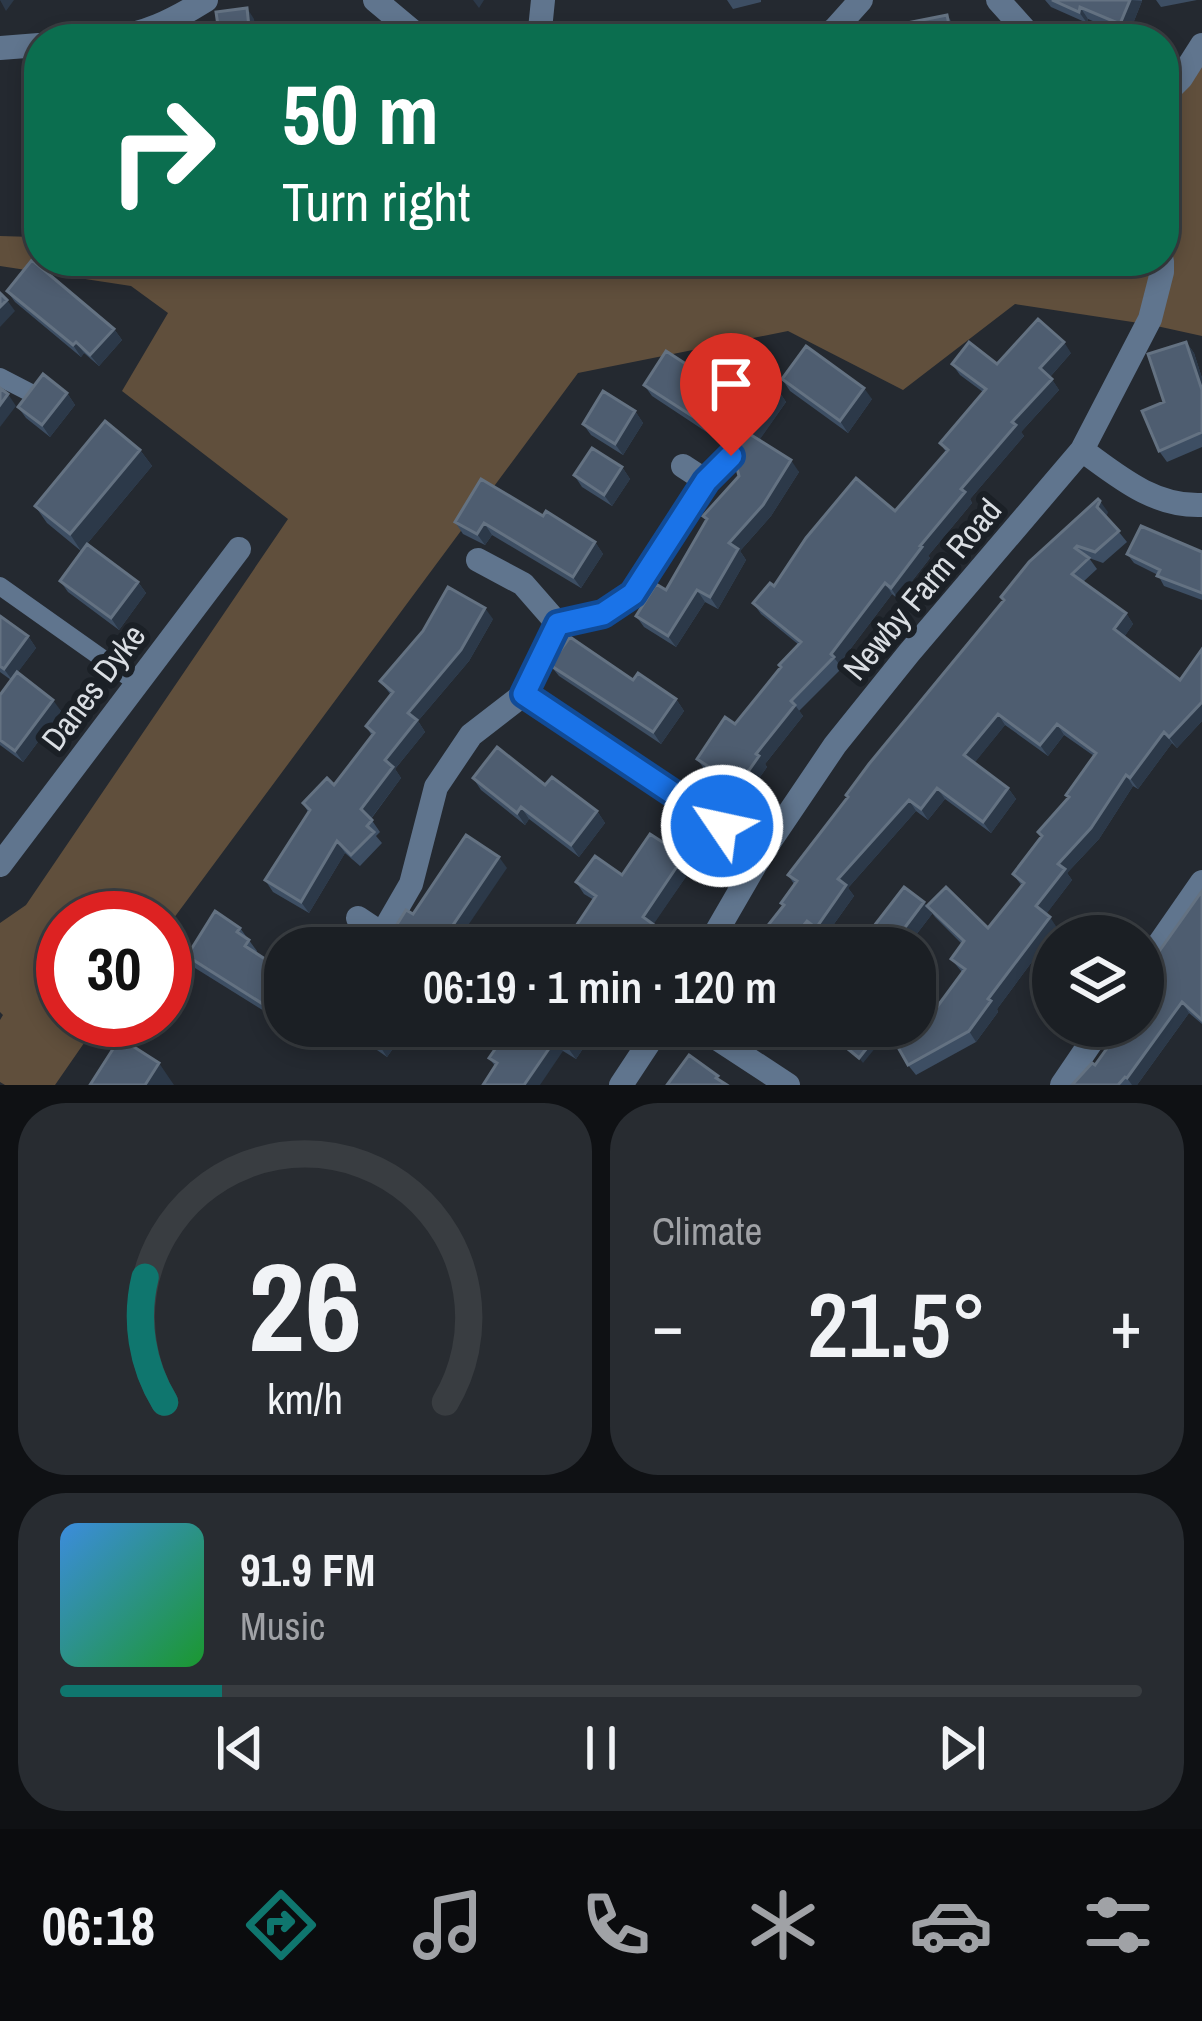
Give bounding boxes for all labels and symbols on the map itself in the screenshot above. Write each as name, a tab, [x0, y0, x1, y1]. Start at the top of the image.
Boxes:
pin	[680, 333, 782, 456]
street label: Newby Farm Road	[833, 489, 1011, 689]
street label: Danes Dyke	[31, 615, 155, 759]
position arrow	[659, 763, 785, 889]
speed limit sign: 30	[36, 891, 192, 1047]

